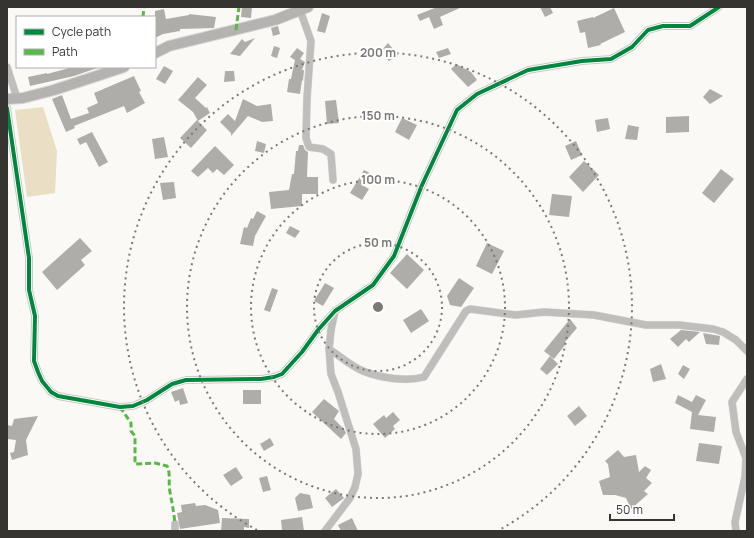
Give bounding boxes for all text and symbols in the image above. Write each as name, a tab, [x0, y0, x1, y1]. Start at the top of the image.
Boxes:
legend	[16, 16, 156, 68]
text: Cycle path	[52, 23, 111, 40]
text: Path	[52, 43, 78, 60]
text: 200 m	[360, 44, 396, 61]
text: 150 m	[361, 107, 395, 124]
text: 100 m	[361, 171, 395, 188]
text: 50 m	[364, 234, 392, 251]
centre of rings	[371, 300, 385, 314]
scale bar	[610, 496, 674, 522]
text: 50 m	[616, 501, 643, 518]

